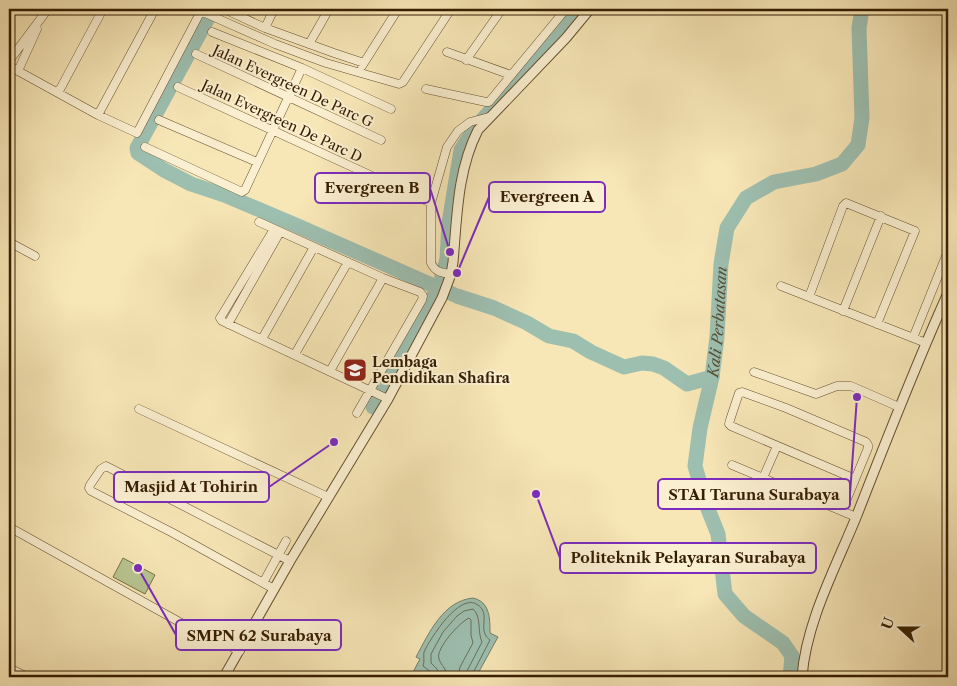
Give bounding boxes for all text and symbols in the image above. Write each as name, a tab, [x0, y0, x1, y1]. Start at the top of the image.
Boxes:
street label: Jalan Evergreen De Parc G	[208, 40, 376, 131]
street label: Jalan Evergreen De Parc D	[197, 75, 365, 166]
callout: Evergreen B	[315, 173, 430, 203]
text: Evergreen B	[325, 178, 419, 197]
callout: Evergreen A	[489, 182, 605, 212]
text: Evergreen A	[500, 187, 595, 206]
water label: Kali Perbatasan	[702, 266, 730, 379]
place label: Lembaga Pendidikan Shafira	[372, 353, 511, 387]
school or university icon: Lembaga Pendidikan Shafira	[342, 357, 368, 383]
callout: Masjid At Tohirin	[114, 472, 269, 502]
text: Masjid At Tohirin	[124, 477, 259, 496]
callout: STAI Taruna Surabaya	[658, 479, 850, 509]
text: STAI Taruna Surabaya	[668, 485, 840, 504]
callout: Politeknik Pelayaran Surabaya	[560, 543, 816, 573]
text: Politeknik Pelayaran Surabaya	[570, 548, 806, 567]
north arrow	[874, 604, 924, 654]
text: U	[877, 614, 899, 632]
callout: SMPN 62 Surabaya	[176, 620, 341, 650]
text: SMPN 62 Surabaya	[186, 626, 332, 645]

